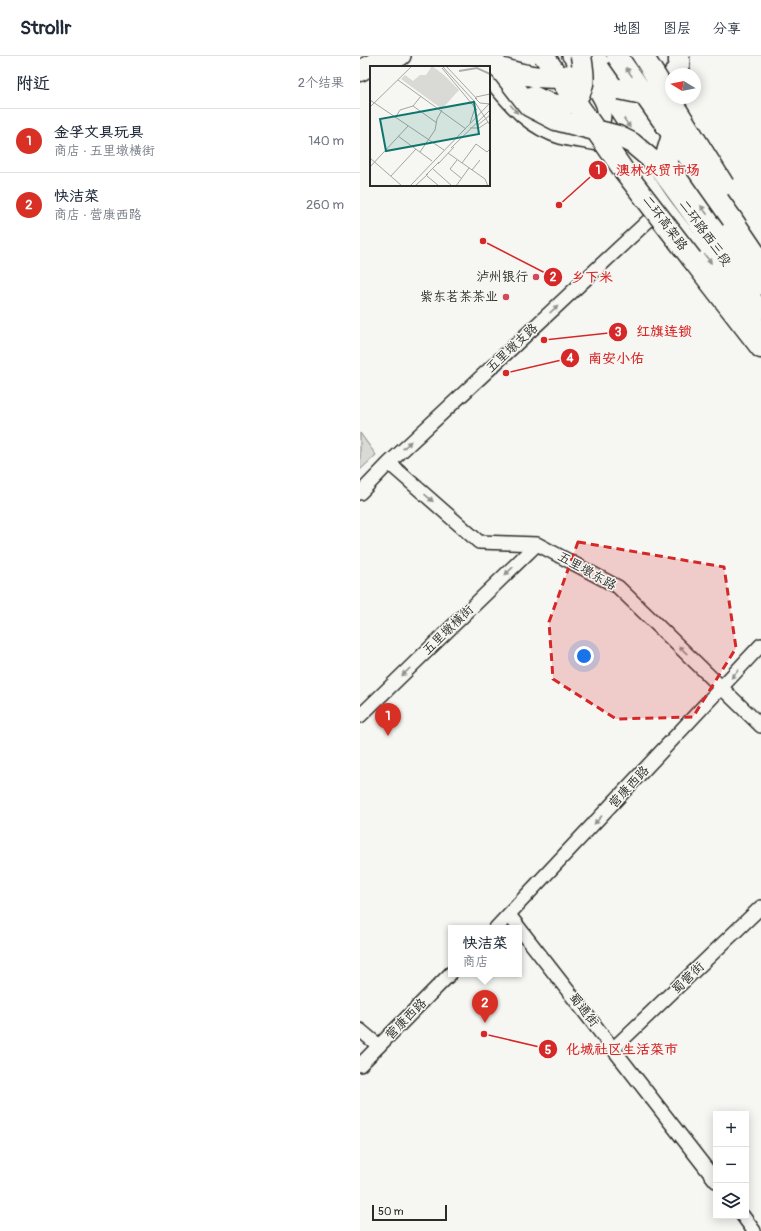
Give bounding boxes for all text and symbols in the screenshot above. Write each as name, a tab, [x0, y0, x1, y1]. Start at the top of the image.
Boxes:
text: Strollr	[20, 16, 71, 40]
text: 地图	[613, 20, 641, 37]
text: 图层	[663, 20, 691, 37]
text: 分享	[713, 20, 741, 37]
inset map	[370, 66, 490, 186]
one-way arrow	[625, 67, 633, 78]
north arrow	[665, 68, 701, 104]
text: 附近	[16, 73, 50, 94]
text: 2个结果	[298, 75, 344, 91]
one-way arrow	[509, 104, 519, 114]
one-way arrow	[623, 118, 631, 128]
text: 金孚文具玩具	[54, 123, 144, 142]
text: 1	[26, 133, 32, 149]
text: 140 m	[308, 133, 344, 149]
text: 商店 · 五里墩横街	[54, 143, 155, 159]
callout: 澳林农贸市场	[588, 157, 708, 183]
text: 澳林农贸市场	[616, 162, 700, 179]
text: 1	[596, 163, 600, 178]
text: 快洁菜	[54, 187, 99, 206]
street label: 二环高架路	[639, 192, 691, 254]
text: 2	[25, 197, 33, 213]
text: 260 m	[306, 197, 344, 213]
street label: 二环路西三段	[676, 197, 734, 269]
one-way arrow	[700, 204, 708, 215]
text: 商店 · 营康西路	[54, 207, 142, 223]
one-way arrow	[703, 254, 712, 265]
callout: 乡下米	[543, 264, 621, 290]
place label: 泸州银行	[476, 269, 528, 285]
text: 乡下米	[571, 269, 613, 286]
text: 2	[550, 270, 557, 285]
marker: 泸州银行	[531, 272, 541, 282]
place label: 紫东茗茶茶业	[420, 289, 498, 305]
marker: 紫东茗茶茶业	[501, 292, 511, 302]
one-way arrow	[548, 304, 559, 313]
callout: 红旗连锁	[608, 319, 700, 345]
street label: 五里墩支路	[483, 320, 541, 376]
text: 红旗连锁	[636, 323, 692, 340]
text: 3	[615, 325, 622, 340]
callout: 南安小佑	[560, 345, 652, 371]
text: 南安小佑	[588, 350, 644, 367]
text: 4	[566, 351, 574, 366]
one-way arrow	[402, 441, 413, 450]
one-way arrow	[423, 493, 434, 502]
street label: 五里墩东路	[555, 548, 619, 594]
one-way arrow	[504, 566, 514, 576]
street label: 五里墩横街	[419, 602, 477, 658]
one-way arrow	[678, 645, 688, 655]
your location	[574, 646, 594, 666]
one-way arrow	[401, 667, 411, 676]
one-way arrow	[730, 669, 740, 679]
pin: 1	[375, 703, 401, 736]
street label: 营康西路	[605, 763, 653, 811]
one-way arrow	[593, 815, 603, 825]
popup	[448, 925, 522, 977]
text: 快洁菜	[462, 934, 508, 953]
text: 商店	[462, 954, 489, 970]
street label: 蜀营街	[668, 959, 708, 997]
pin: 2	[472, 990, 498, 1023]
street label: 蜀通街	[566, 990, 602, 1030]
street label: 营康西路	[382, 995, 430, 1043]
callout: 化城社区生活菜市	[538, 1036, 686, 1062]
text: 化城社区生活菜市	[566, 1041, 678, 1058]
text: 5	[545, 1043, 552, 1058]
map controls	[713, 1111, 749, 1219]
button: +	[713, 1111, 749, 1147]
button: −	[713, 1147, 749, 1183]
button: layers	[713, 1183, 749, 1219]
scale bar	[372, 1203, 447, 1222]
text: 50 m	[378, 1205, 404, 1218]

